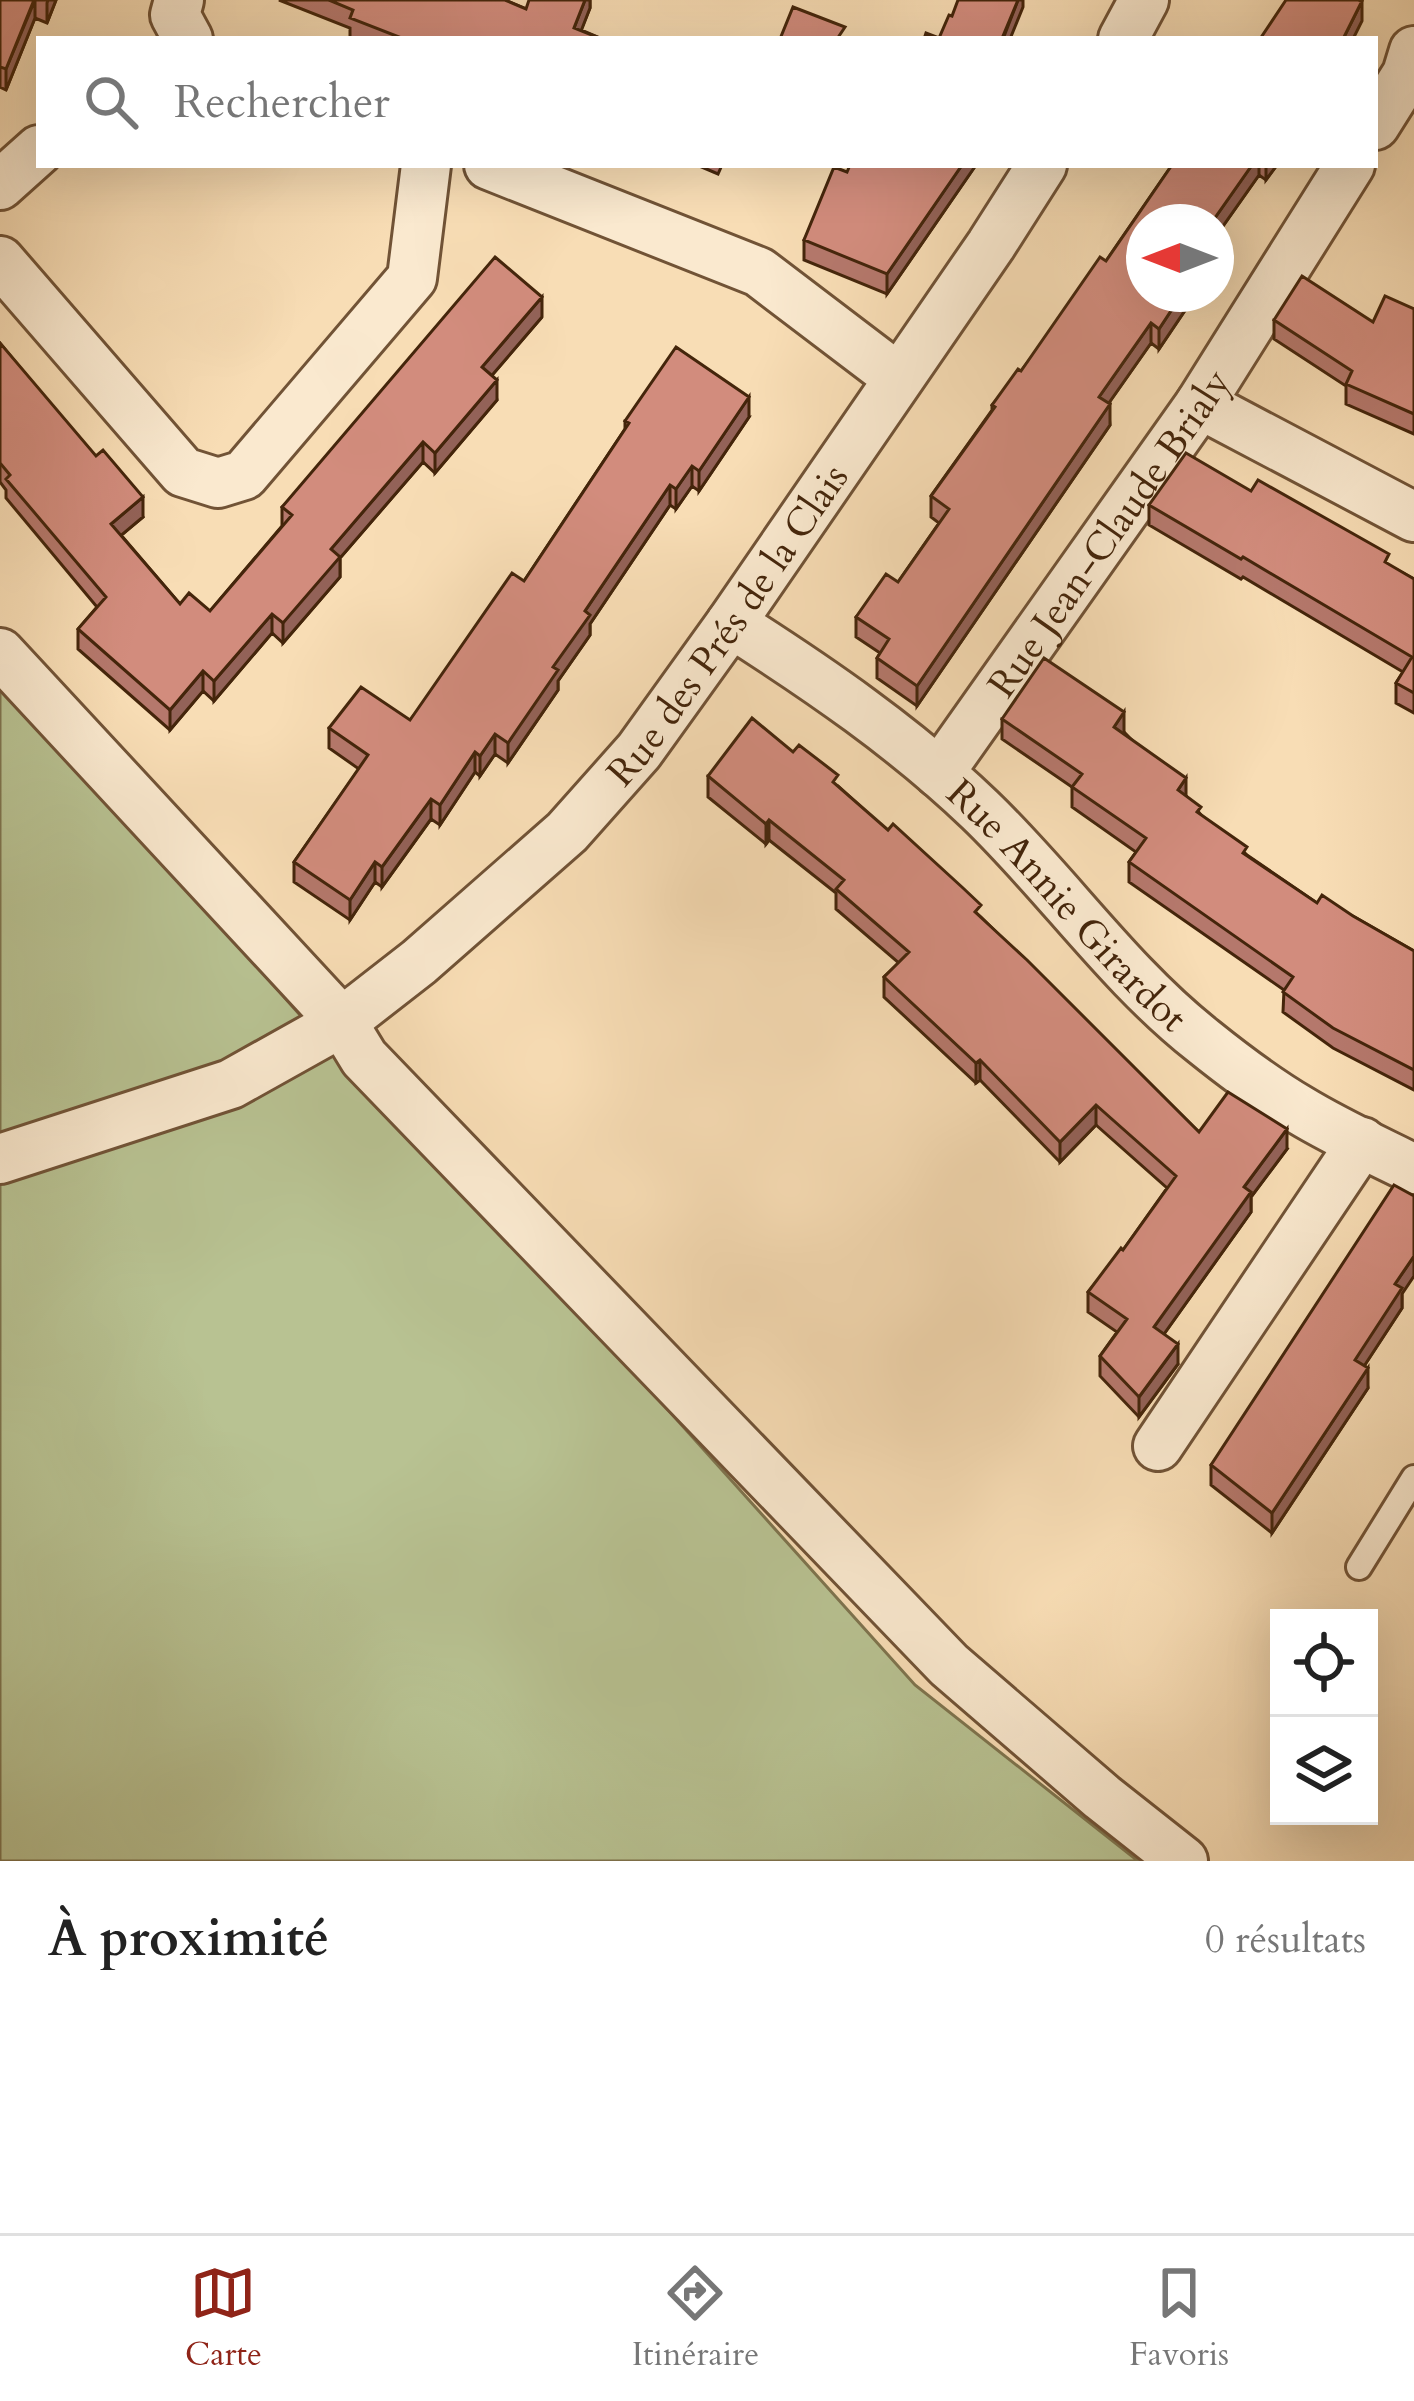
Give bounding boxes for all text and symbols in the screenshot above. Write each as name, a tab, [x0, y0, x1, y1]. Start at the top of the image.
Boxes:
search box	[36, 36, 1378, 168]
icon: search	[78, 69, 144, 135]
text: Rechercher	[174, 72, 390, 133]
north arrow	[1126, 204, 1234, 312]
street label: Rue Jean-Claude Brialy	[976, 359, 1244, 708]
street label: Rue des Prés de la Clais	[595, 454, 861, 798]
street label: Rue Annie Girardot	[935, 767, 1198, 1044]
map controls	[1270, 1609, 1378, 1825]
button: locate	[1270, 1609, 1378, 1717]
button: layers	[1270, 1717, 1378, 1825]
text: À proximité	[48, 1904, 329, 1974]
text: 0 résultats	[1205, 1913, 1366, 1966]
tab: Carte	[185, 2260, 262, 2377]
tab: Itinéraire	[632, 2260, 759, 2377]
tab: Favoris	[1129, 2260, 1229, 2377]

